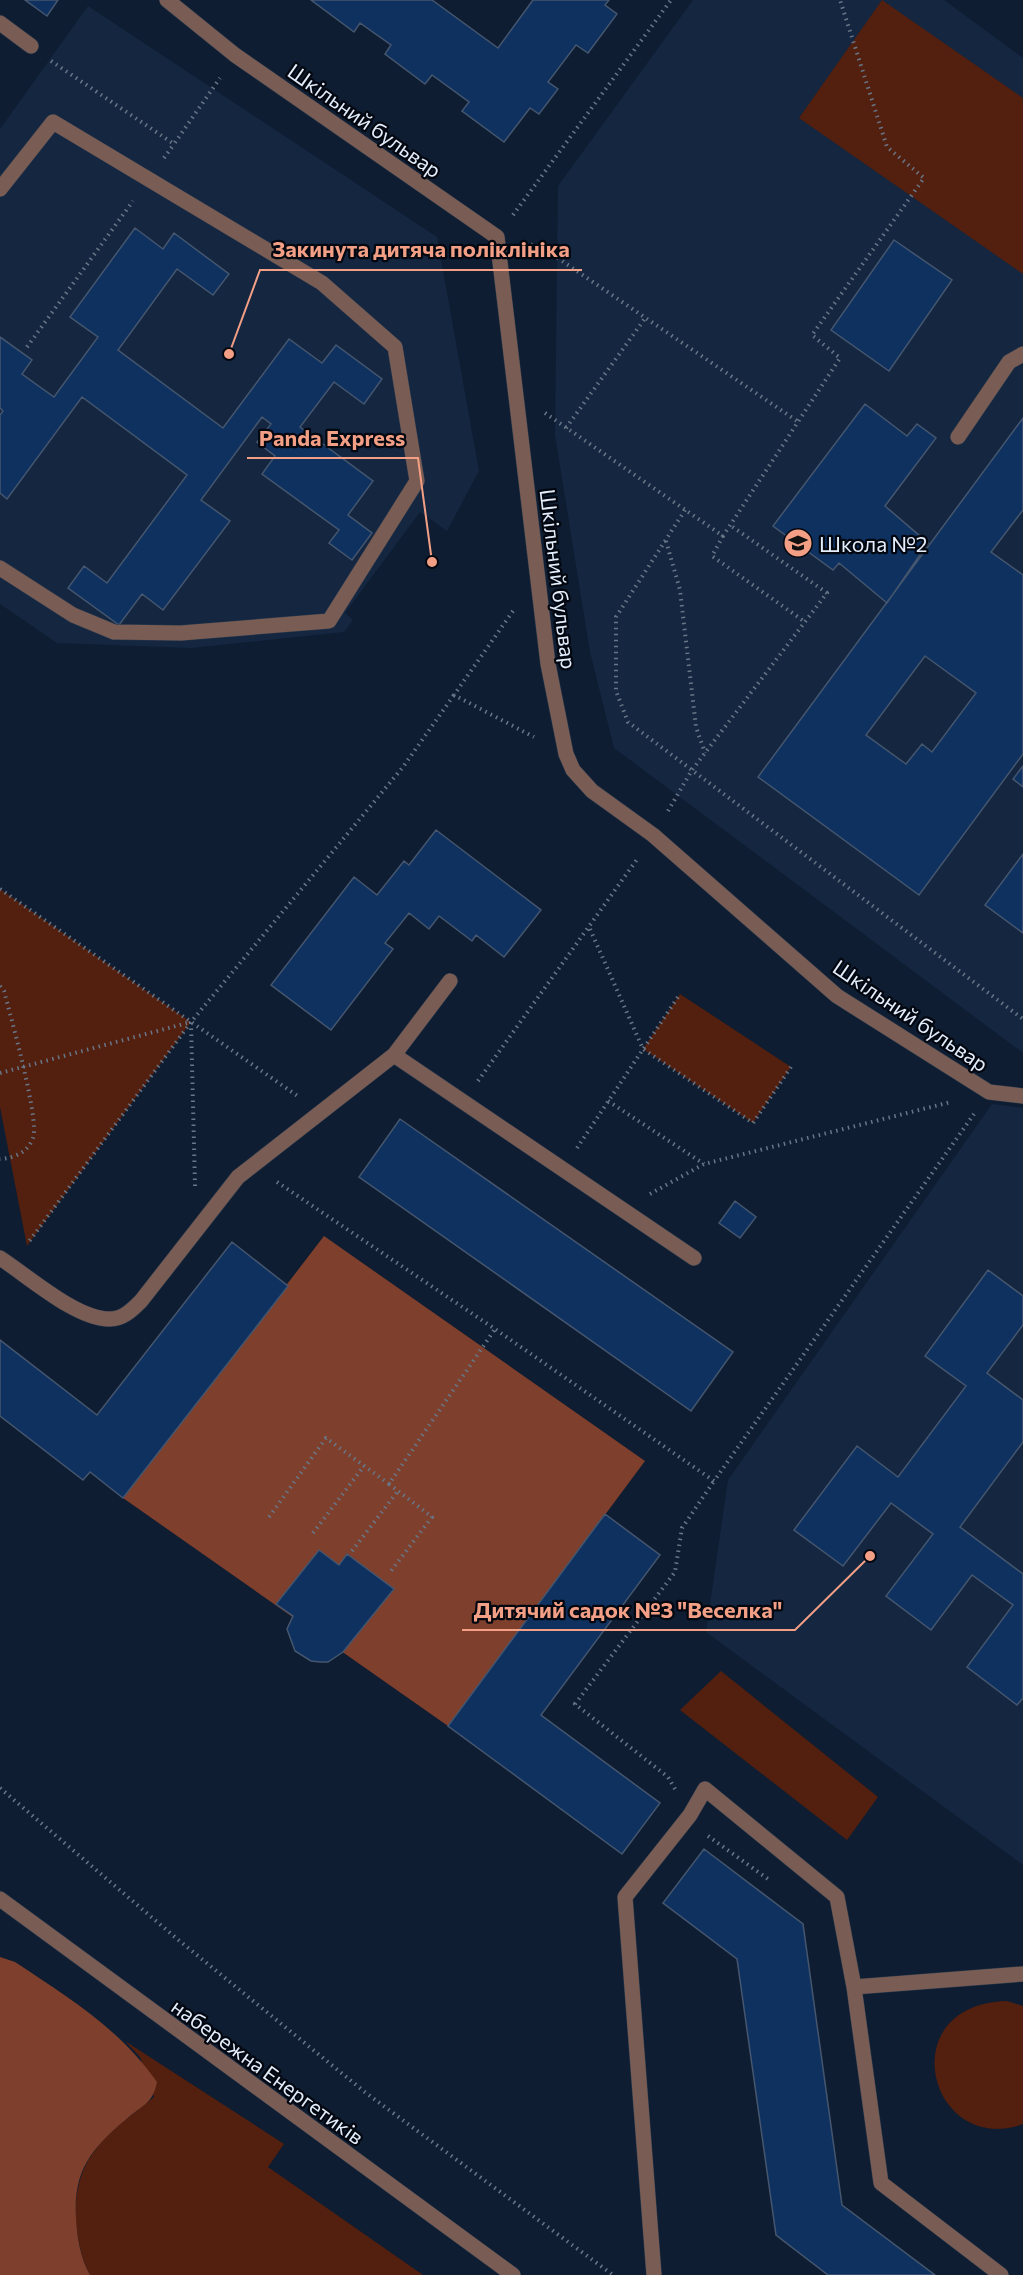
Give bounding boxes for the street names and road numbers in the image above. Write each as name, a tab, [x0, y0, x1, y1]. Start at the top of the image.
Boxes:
street label: Шкільний бульвар	[284, 58, 446, 182]
street label: Шкільний бульвар	[536, 487, 582, 671]
street label: Шкільний бульвар	[829, 954, 993, 1076]
street label: набережна Енергетиків	[167, 1993, 369, 2149]

